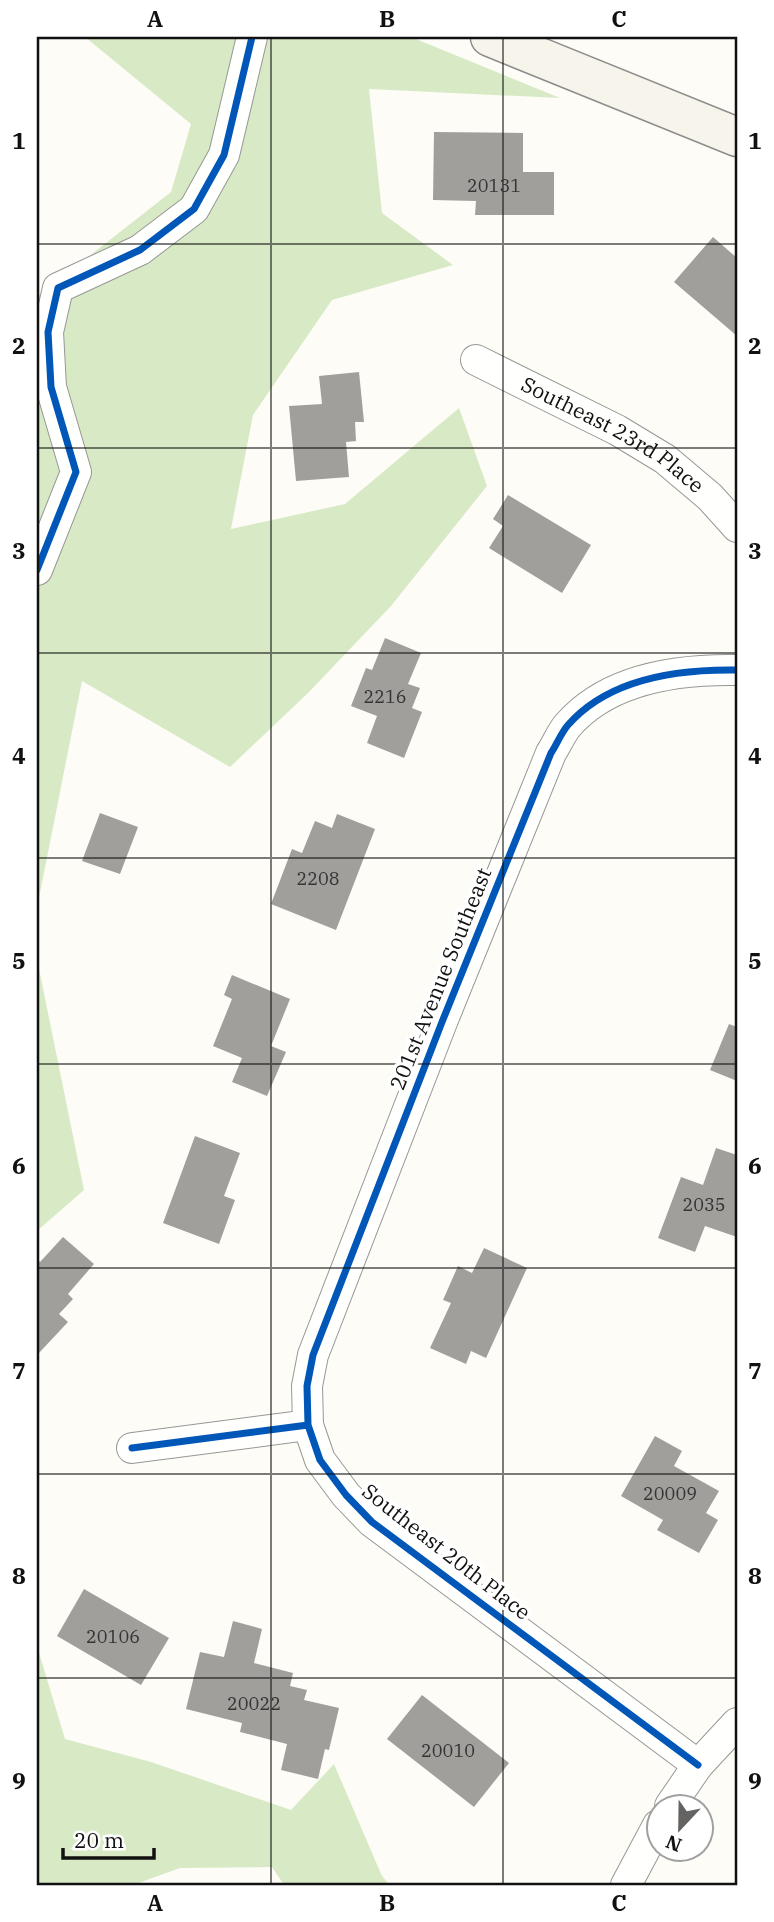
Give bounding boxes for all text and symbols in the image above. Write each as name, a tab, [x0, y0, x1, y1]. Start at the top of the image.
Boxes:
text: A	[147, 3, 163, 33]
text: B	[379, 3, 395, 33]
text: C	[611, 3, 627, 33]
text: 1	[12, 125, 26, 155]
text: 1	[748, 125, 762, 155]
house number: 20131	[467, 174, 521, 197]
text: 2	[12, 330, 26, 360]
text: 2	[748, 330, 762, 360]
street label: Southeast 23rd Place	[517, 370, 710, 499]
text: 3	[12, 535, 26, 565]
text: 3	[748, 535, 762, 565]
house number: 2216	[363, 685, 407, 708]
text: 4	[12, 740, 26, 770]
text: 4	[748, 740, 762, 770]
street label: 201st Avenue Southeast	[383, 863, 497, 1094]
house number: 2208	[296, 867, 340, 890]
text: 5	[12, 945, 26, 975]
text: 5	[748, 945, 762, 975]
text: 6	[12, 1150, 26, 1180]
text: 6	[748, 1150, 762, 1180]
house number: 2035	[682, 1193, 726, 1216]
text: 7	[12, 1355, 26, 1385]
text: 7	[748, 1355, 762, 1385]
street label: Southeast 20th Place	[357, 1477, 537, 1626]
house number: 20009	[643, 1482, 697, 1505]
text: 8	[12, 1560, 26, 1590]
text: 8	[748, 1560, 762, 1590]
house number: 20106	[86, 1625, 140, 1648]
house number: 20022	[227, 1692, 281, 1715]
house number: 20010	[421, 1739, 475, 1762]
text: 9	[12, 1765, 26, 1795]
text: 9	[748, 1765, 762, 1795]
north arrow	[644, 1792, 714, 1862]
scale bar	[63, 1817, 154, 1861]
text: 20 m	[74, 1826, 124, 1854]
text: N	[662, 1830, 685, 1858]
text: A	[147, 1887, 163, 1917]
text: B	[379, 1887, 395, 1917]
text: C	[611, 1887, 627, 1917]

